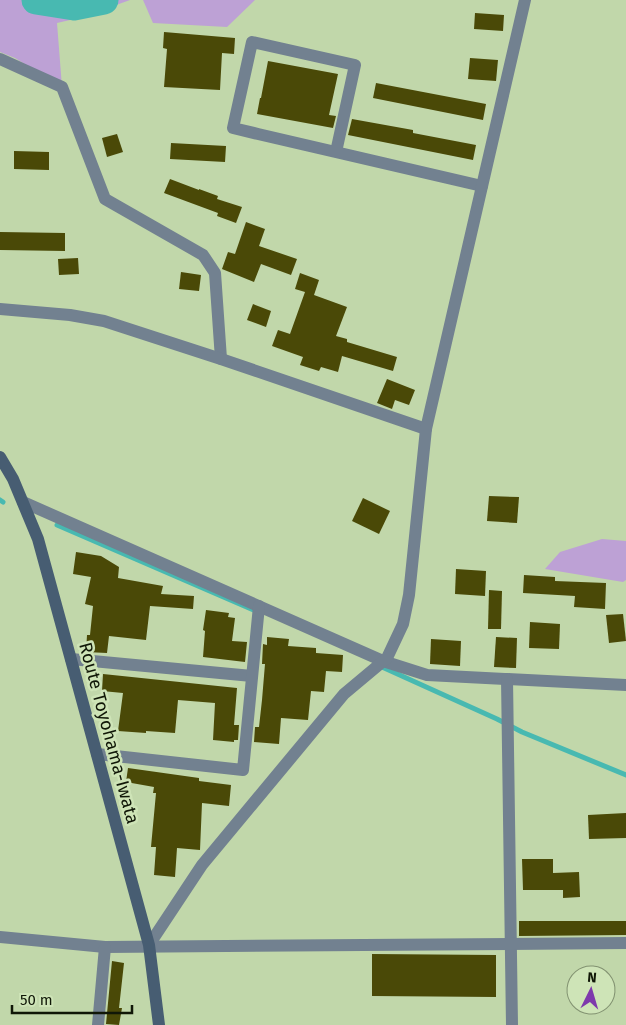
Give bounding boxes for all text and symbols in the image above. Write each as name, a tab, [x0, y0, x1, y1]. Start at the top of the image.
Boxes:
street label: Route Toyohama-Iwata	[74, 640, 144, 826]
north arrow	[566, 965, 616, 1015]
text: N	[587, 969, 597, 986]
scale bar	[12, 982, 132, 1014]
text: 50 m	[20, 991, 53, 1009]

